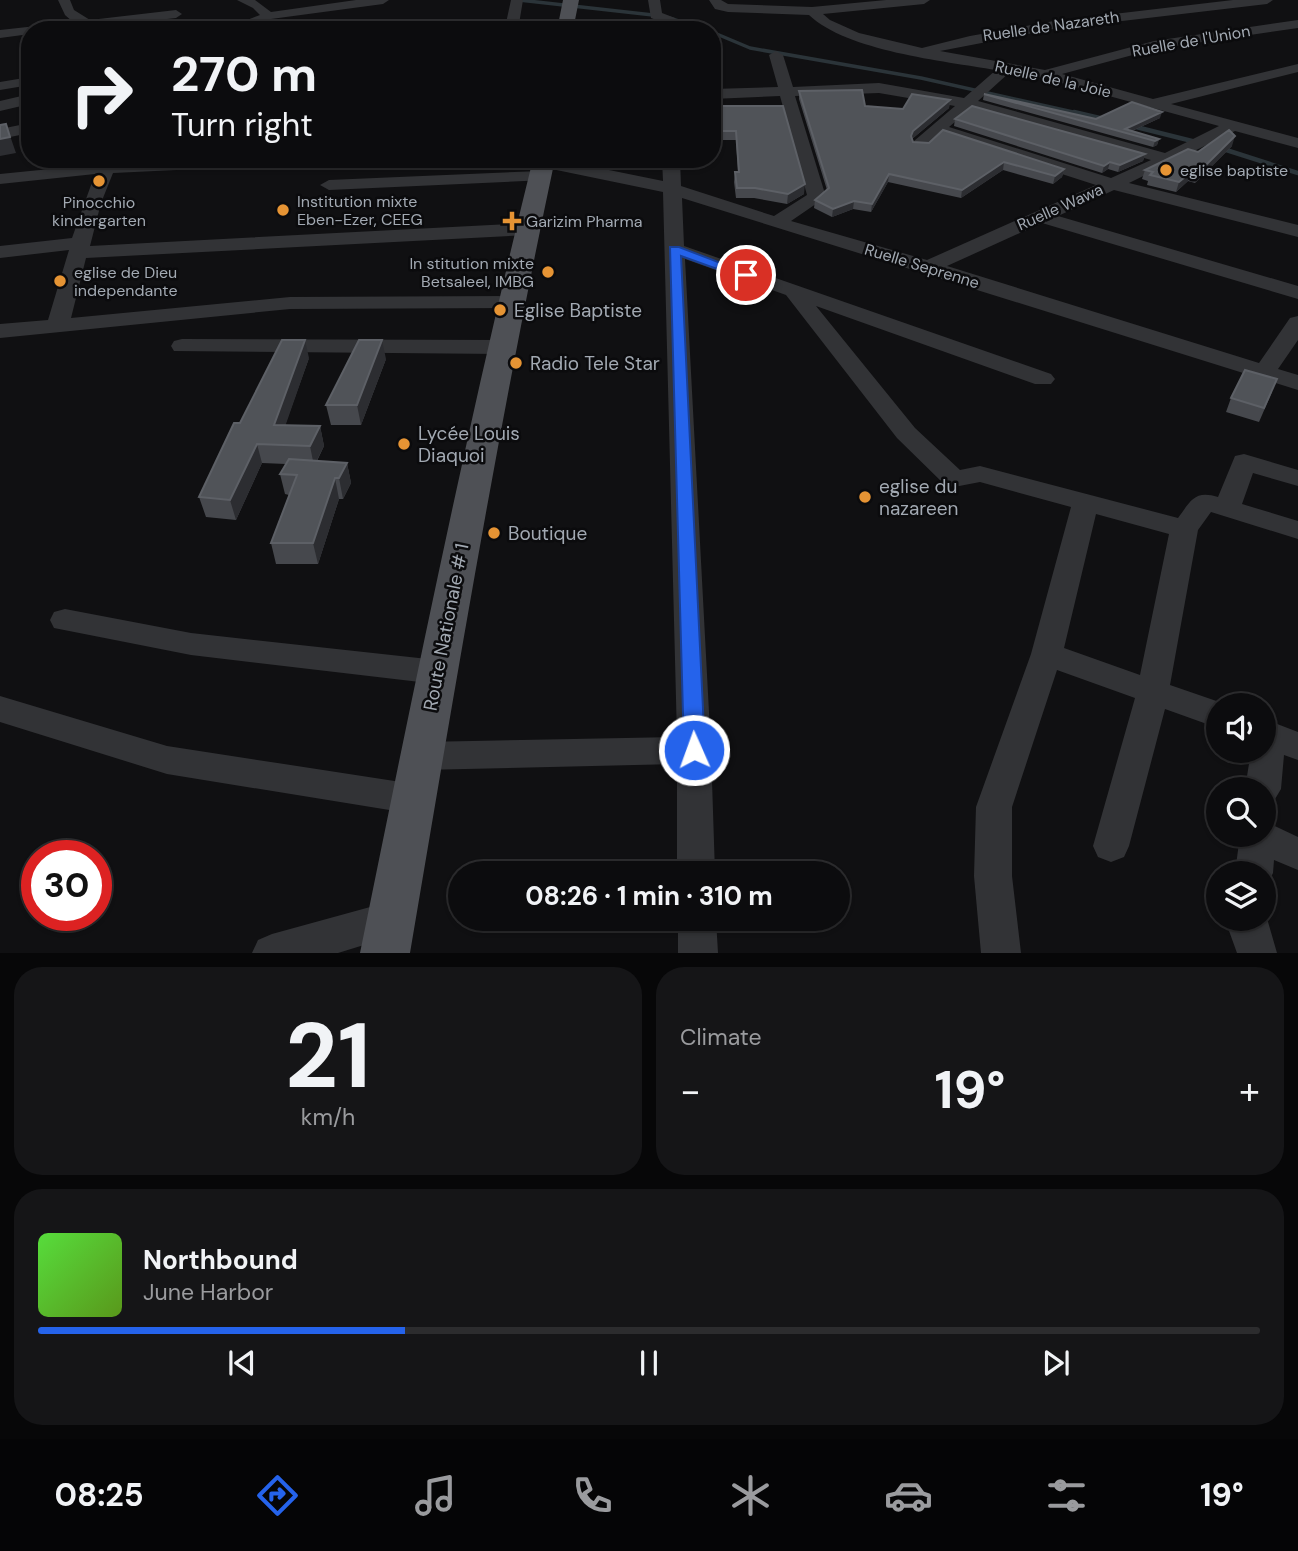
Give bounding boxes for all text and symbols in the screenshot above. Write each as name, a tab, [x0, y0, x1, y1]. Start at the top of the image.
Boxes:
street label: Ruelle de Nazareth	[982, 6, 1120, 46]
street label: Ruelle de l'Union	[1130, 20, 1252, 62]
text: 270 m	[171, 42, 317, 106]
icon: right	[56, 49, 147, 140]
street label: Ruelle de la Joie	[993, 55, 1113, 103]
text: Turn right	[171, 104, 313, 146]
place label: eglise baptiste	[1180, 160, 1288, 181]
marker: eglise baptiste	[1158, 162, 1174, 178]
marker: Pinocchio kindergarten	[91, 173, 107, 189]
street label: Ruelle Wawa	[1014, 179, 1106, 235]
place label: Institution mixte Eben-Ezer, CEEG	[297, 191, 423, 230]
place label: Pinocchio kindergarten	[52, 192, 146, 231]
marker: Institution mixte Eben-Ezer, CEEG	[275, 202, 291, 218]
place label: Garizim Pharma	[526, 211, 642, 232]
marker: Garizim Pharma	[504, 213, 520, 229]
street label: Ruelle Seprenne	[862, 239, 982, 293]
pin	[716, 245, 776, 305]
place label: In stitution mixte Betsaleel, IMBG	[409, 253, 534, 292]
icon: arrive	[727, 256, 765, 294]
place label: eglise de Dieu independante	[74, 262, 178, 301]
marker: In stitution mixte Betsaleel, IMBG	[540, 264, 556, 280]
marker: eglise de Dieu independante	[52, 273, 68, 289]
place label: Eglise Baptiste	[514, 298, 642, 323]
marker: Eglise Baptiste	[492, 302, 508, 318]
place label: Radio Tele Star	[530, 351, 660, 376]
marker: Radio Tele Star	[508, 355, 524, 371]
place label: Lycée Louis Diaquoi	[418, 421, 520, 468]
marker: Lycée Louis Diaquoi	[396, 436, 412, 452]
place label: eglise du nazareen	[879, 474, 958, 521]
marker: eglise du nazareen	[857, 489, 873, 505]
place label: Boutique	[508, 521, 587, 546]
marker: Boutique	[486, 525, 502, 541]
street label: Route Nationale # 1	[418, 541, 474, 713]
map controls	[1206, 693, 1276, 931]
button: sound	[1206, 693, 1276, 763]
position arrow	[657, 713, 731, 787]
button: search	[1206, 777, 1276, 847]
speed limit sign: 30	[21, 840, 112, 931]
button: layers	[1206, 861, 1276, 931]
text: 08:26 · 1 min · 310 m	[525, 879, 773, 913]
text: 21	[285, 997, 371, 1115]
text: Climate	[680, 1022, 762, 1052]
text: 19°	[935, 1056, 1005, 1124]
text: −	[680, 1066, 701, 1116]
text: +	[1239, 1066, 1260, 1116]
text: km/h	[301, 1102, 355, 1132]
text: Northbound	[143, 1243, 298, 1277]
text: June Harbor	[143, 1277, 273, 1307]
icon: previous	[223, 1344, 261, 1382]
icon: pause	[630, 1344, 668, 1382]
icon: next	[1037, 1344, 1075, 1382]
icon: directions	[253, 1471, 302, 1520]
icon: music	[411, 1471, 460, 1520]
icon: phone	[568, 1471, 617, 1520]
icon: climate	[726, 1471, 775, 1520]
icon: car	[884, 1471, 933, 1520]
icon: filters	[1042, 1471, 1091, 1520]
text: 08:25	[54, 1474, 144, 1516]
text: 19°	[1200, 1474, 1244, 1516]

